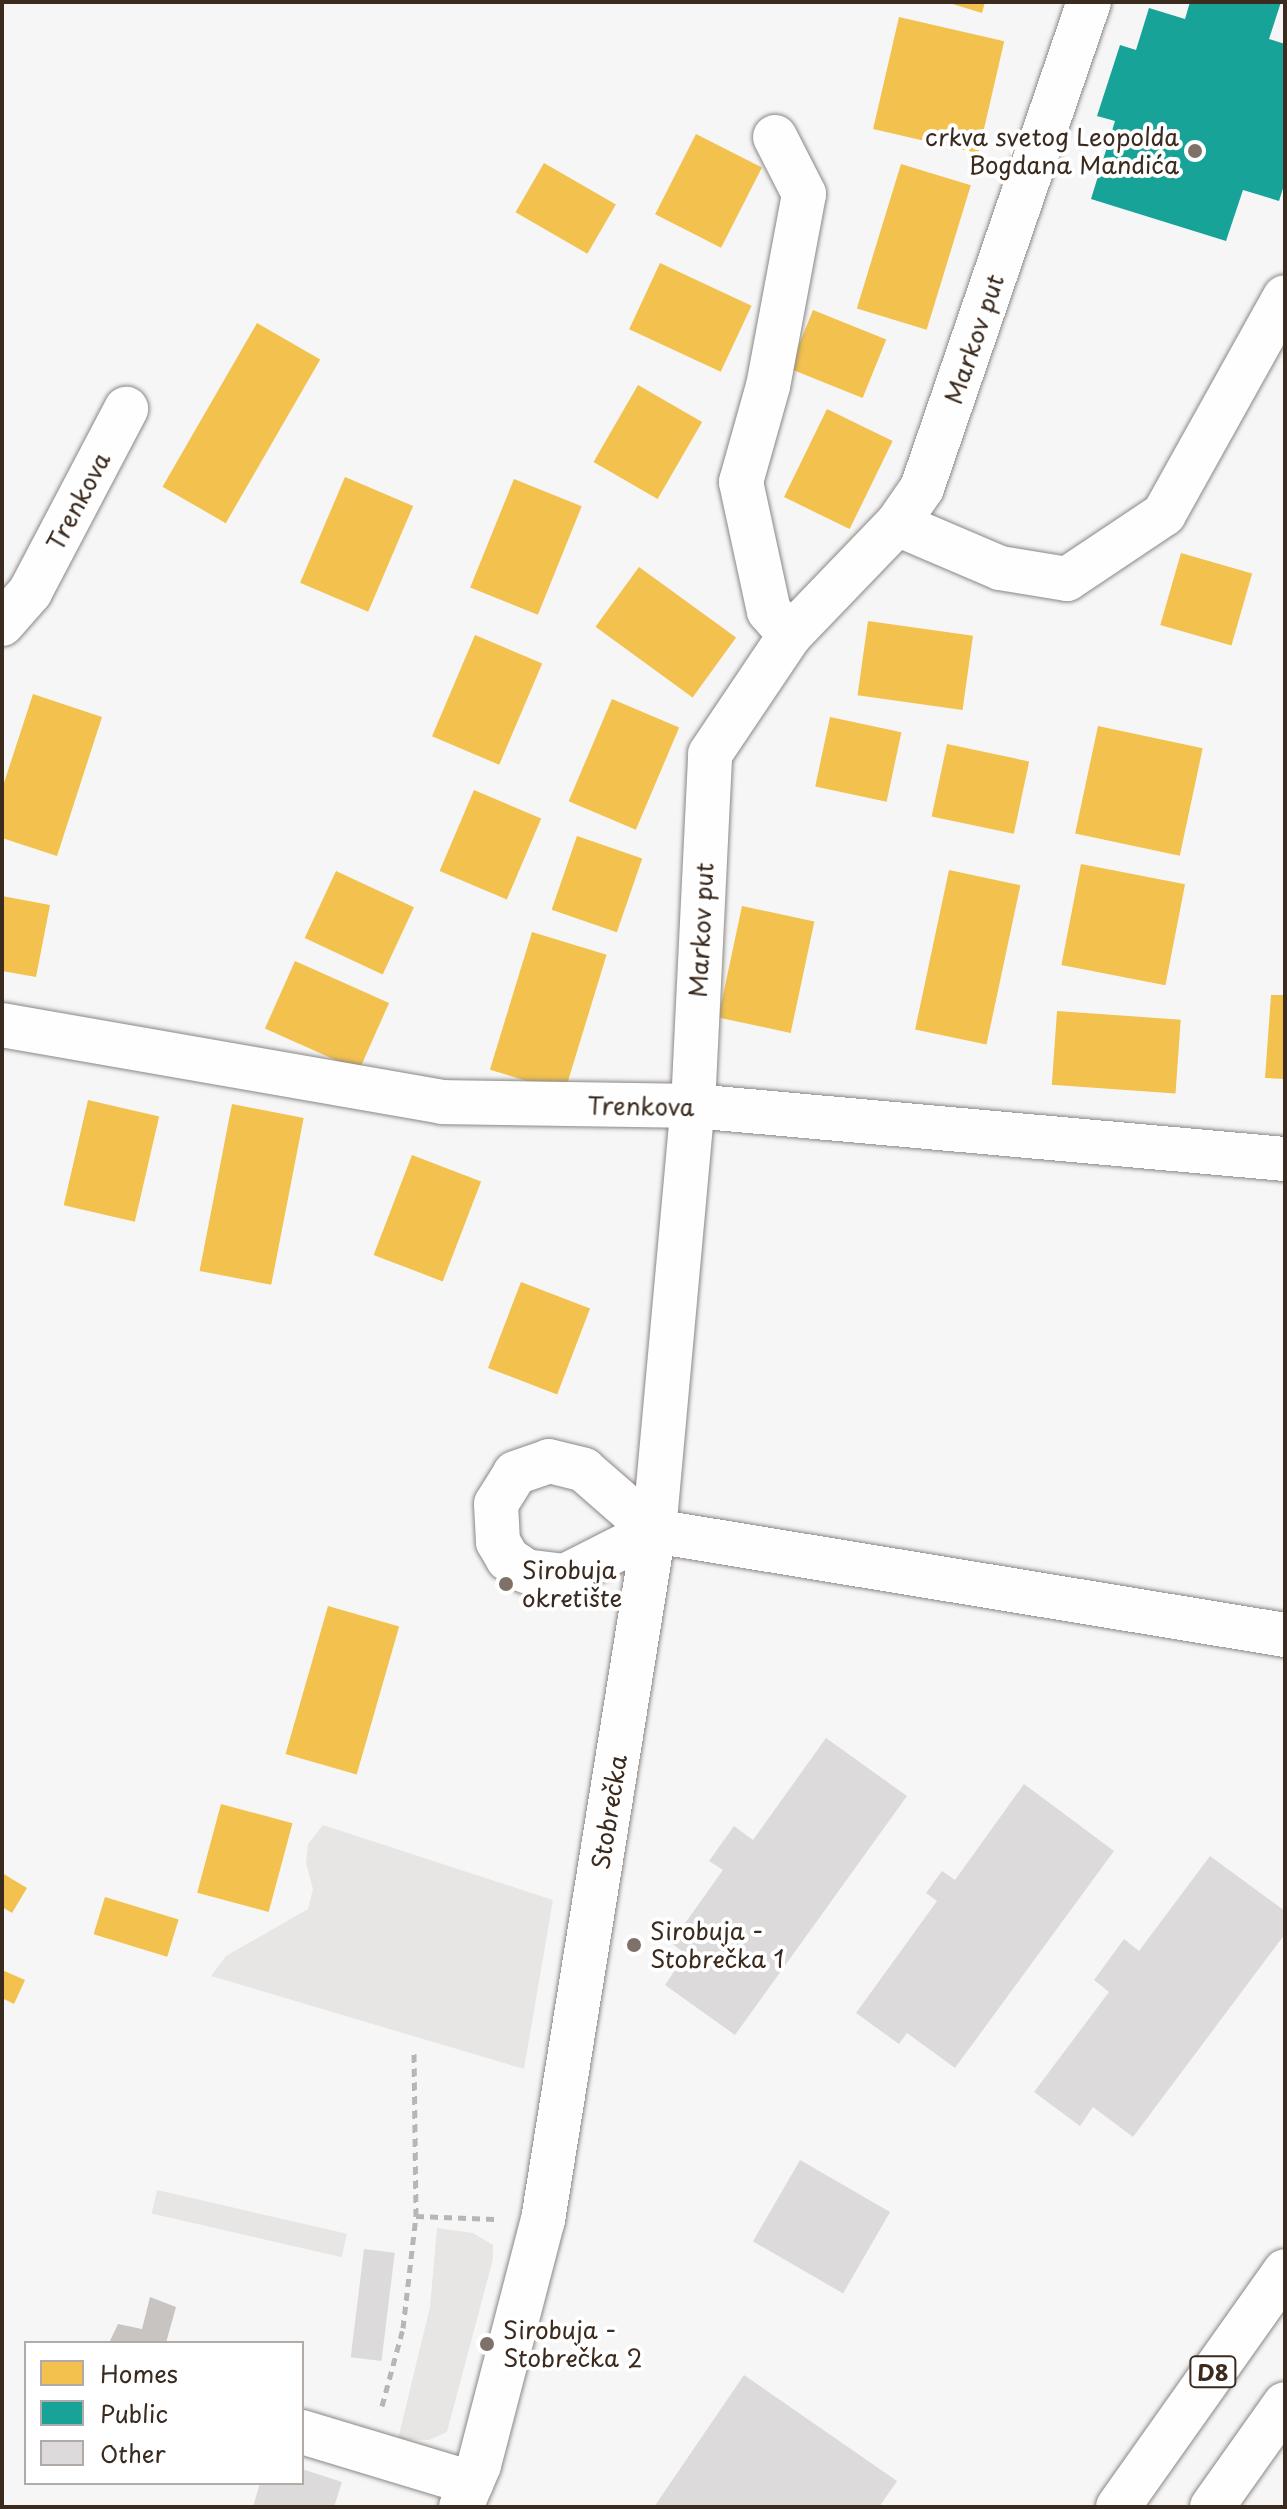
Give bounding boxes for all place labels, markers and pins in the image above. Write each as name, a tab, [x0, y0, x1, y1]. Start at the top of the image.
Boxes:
place label: crkva svetog Leopolda Bogdana Mandića	[924, 123, 1179, 179]
marker: crkva svetog Leopolda Bogdana Mandića	[1186, 142, 1204, 160]
place label: Sirobuja okretište	[522, 1556, 622, 1612]
marker: Sirobuja okretište	[497, 1575, 515, 1593]
place label: Sirobuja - Stobrečka 1	[650, 1917, 784, 1973]
marker: Sirobuja - Stobrečka 1	[625, 1936, 643, 1954]
place label: Sirobuja - Stobrečka 2	[503, 2316, 644, 2372]
marker: Sirobuja - Stobrečka 2	[478, 2335, 496, 2353]

